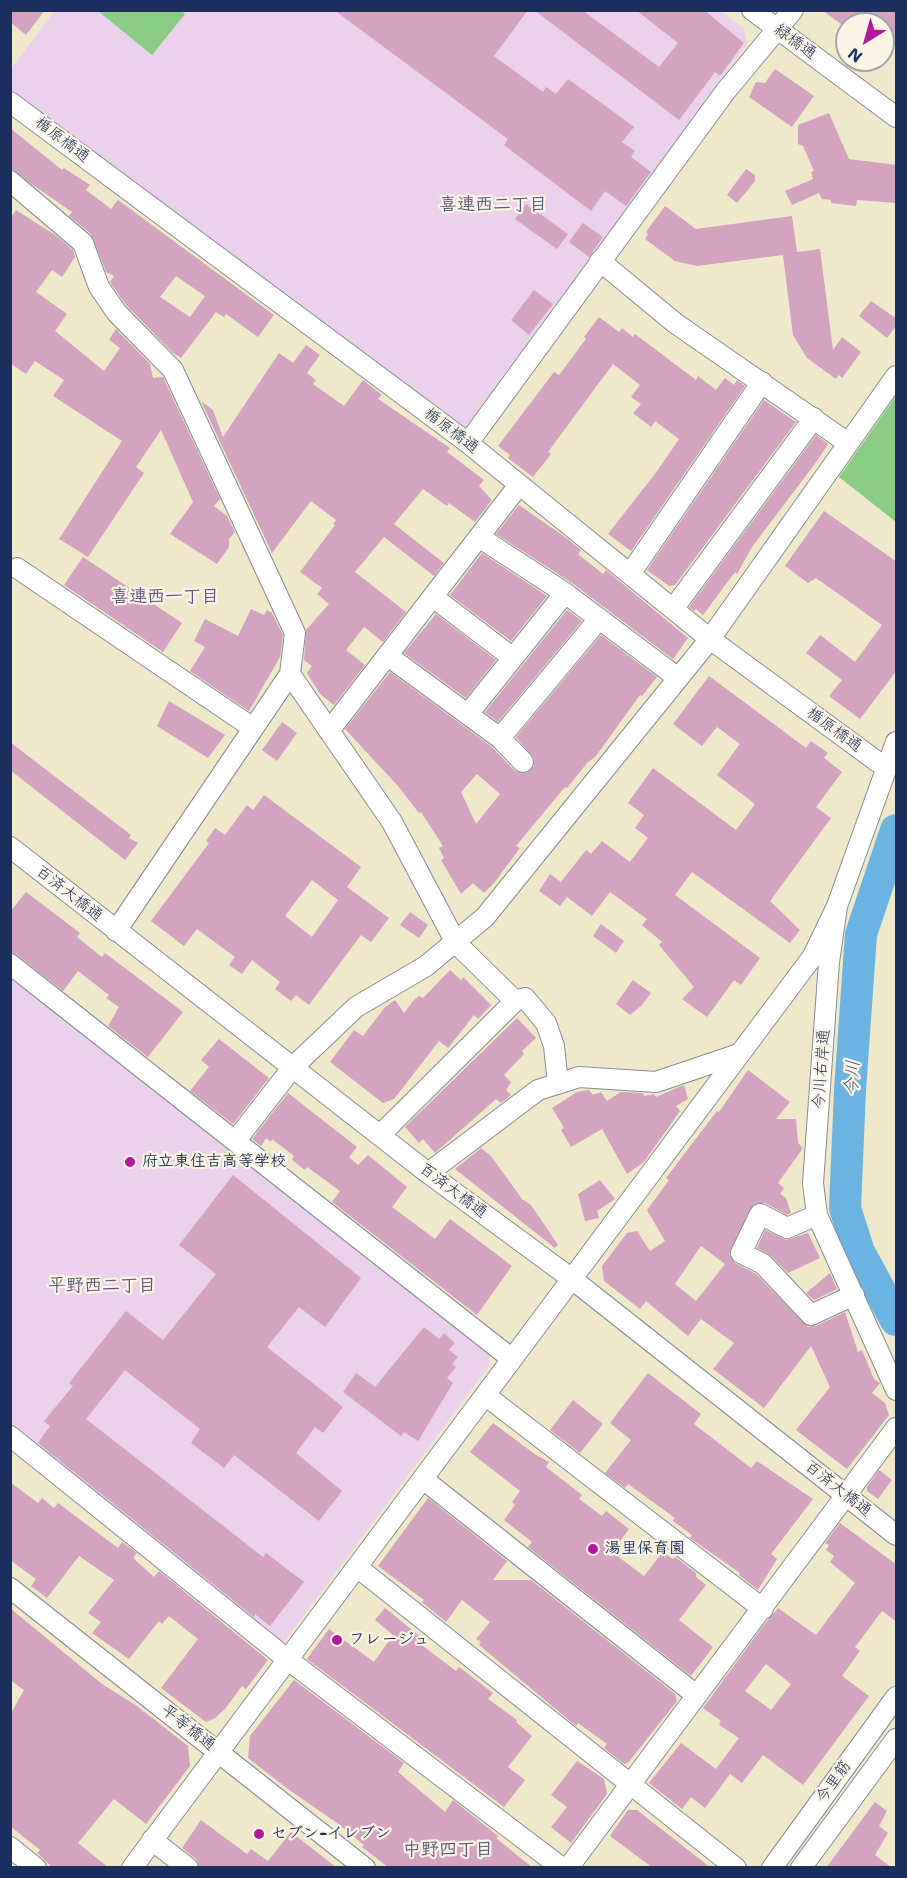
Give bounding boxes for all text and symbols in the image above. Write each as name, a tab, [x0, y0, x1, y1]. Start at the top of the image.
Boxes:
north arrow	[835, 12, 895, 72]
street label: 緑橋通	[770, 20, 820, 64]
text: N	[844, 43, 866, 67]
street label: 楯原橋通	[31, 113, 93, 167]
district label: 喜連西二丁目	[439, 194, 547, 216]
street label: 楯原橋通	[420, 404, 482, 458]
district label: 喜連西一丁目	[111, 586, 219, 608]
street label: 楯原橋通	[802, 703, 866, 757]
street label: 百済大橋通	[32, 862, 106, 926]
street label: 今川右岸通	[810, 1028, 834, 1110]
water label: 今川	[841, 1059, 865, 1097]
place label: 府立東住吉高等学校	[142, 1152, 286, 1172]
marker: 府立東住吉高等学校	[123, 1155, 137, 1169]
street label: 百済大橋通	[415, 1159, 491, 1223]
district label: 平野西二丁目	[48, 1275, 156, 1297]
street label: 百済大橋通	[801, 1457, 875, 1521]
place label: 湯里保育園	[605, 1539, 685, 1559]
marker: 湯里保育園	[586, 1542, 600, 1556]
place label: フレージュ	[349, 1630, 430, 1650]
marker: フレージュ	[330, 1633, 344, 1647]
street label: 平等橋通	[157, 1701, 219, 1755]
street label: 今里筋	[812, 1757, 856, 1807]
place label: セブン-イレブン	[271, 1824, 391, 1844]
marker: セブン-イレブン	[252, 1827, 266, 1841]
district label: 中野四丁目	[403, 1839, 493, 1861]

